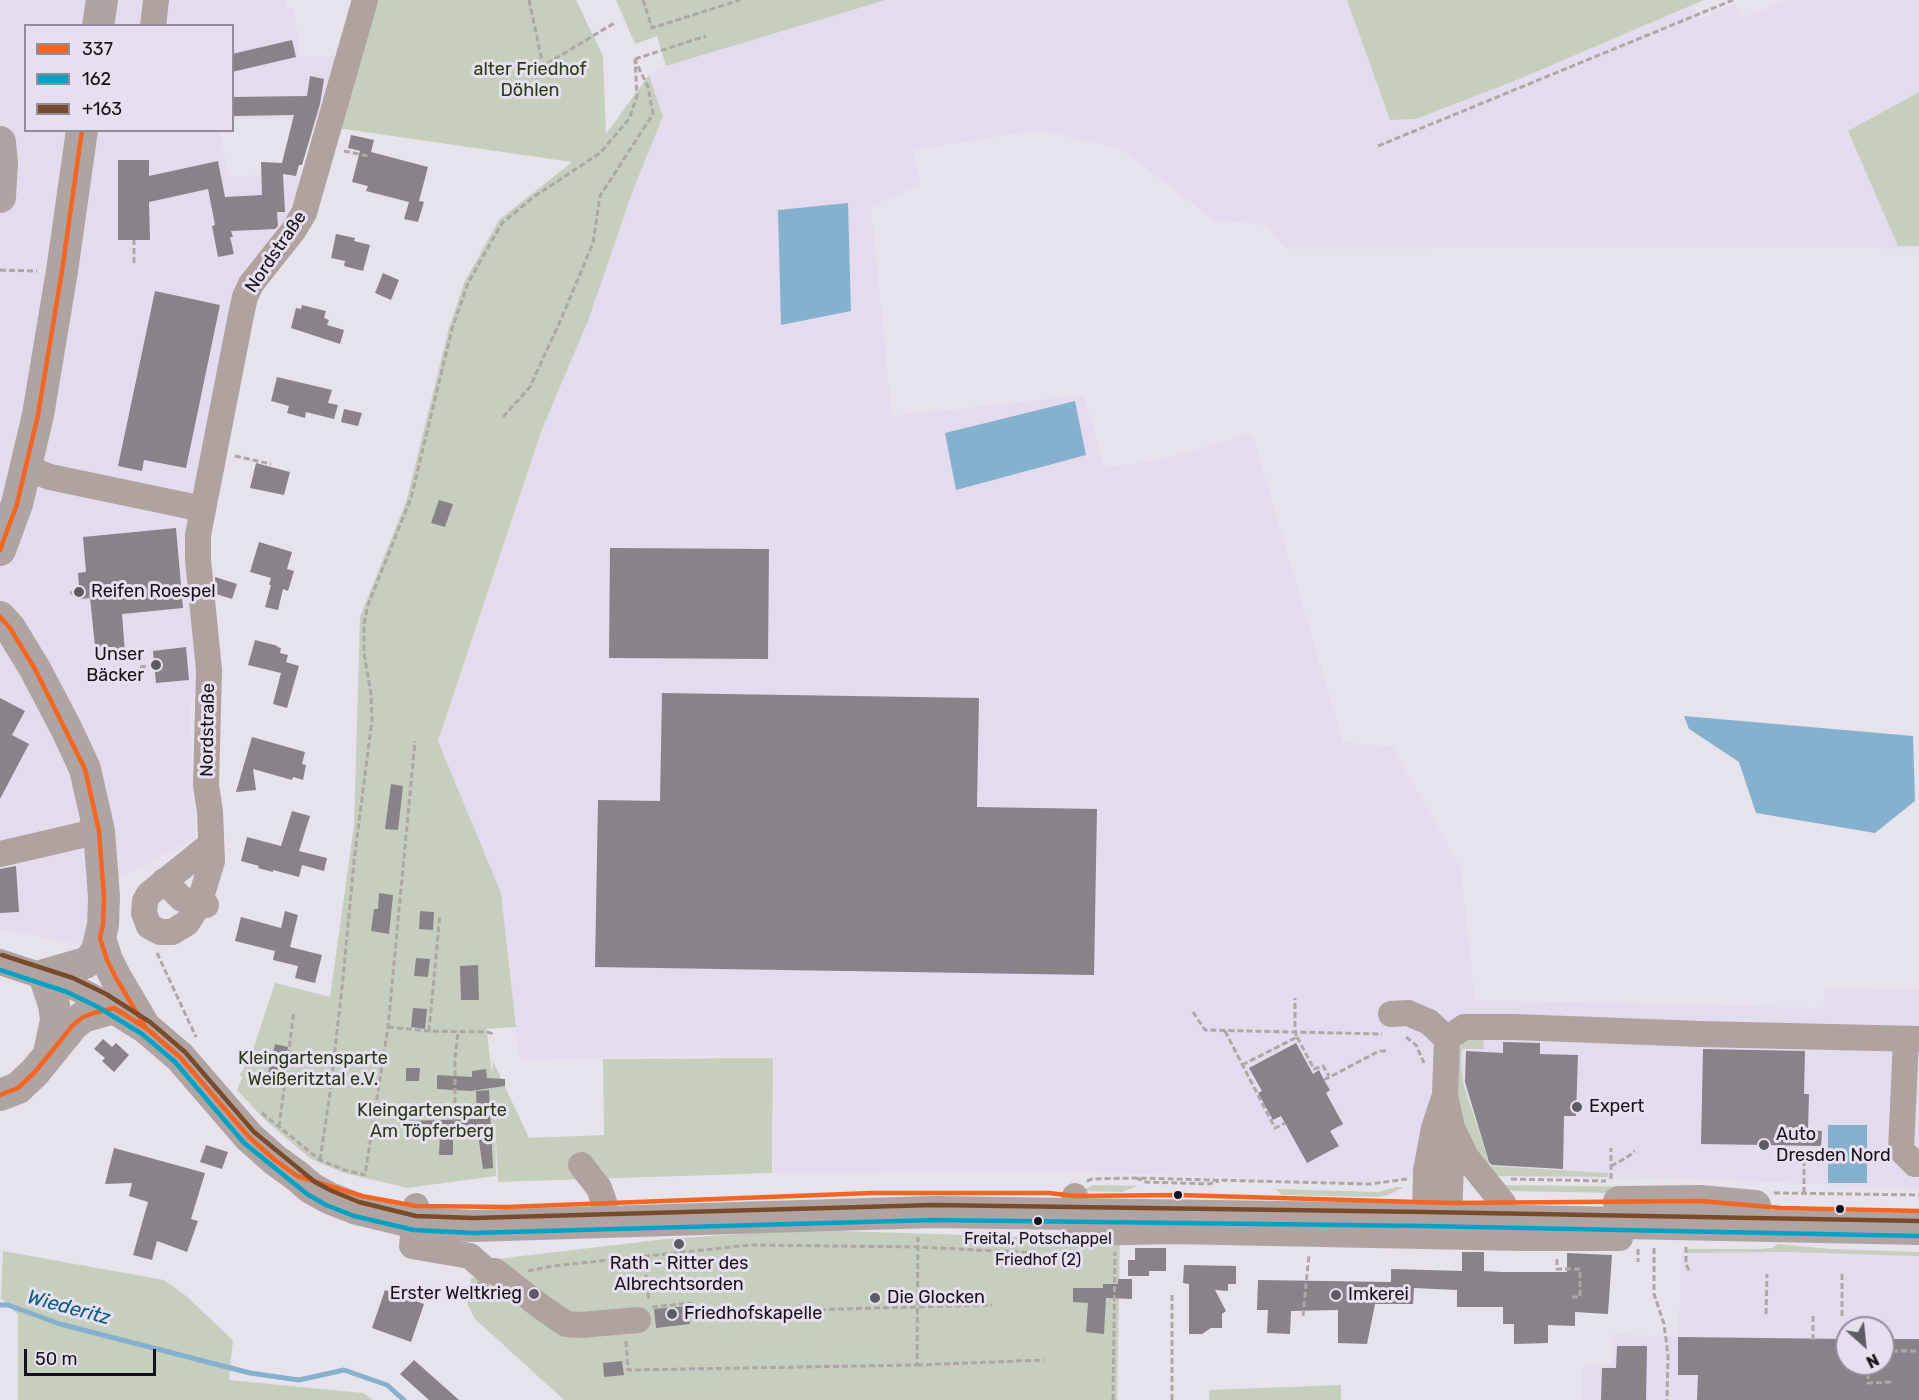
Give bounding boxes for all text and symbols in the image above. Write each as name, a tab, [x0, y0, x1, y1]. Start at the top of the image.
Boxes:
legend	[24, 24, 234, 132]
text: 337	[82, 38, 113, 60]
park label: alter Friedhof Döhlen	[473, 59, 587, 101]
text: 162	[82, 68, 111, 90]
text: +163	[82, 98, 122, 120]
street label: Nordstraße	[241, 207, 311, 297]
place label: Reifen Roespel	[91, 581, 216, 603]
marker: Reifen Roespel	[72, 585, 86, 599]
place label: Unser Bäcker	[86, 644, 144, 686]
marker: Unser Bäcker	[149, 658, 163, 672]
street label: Nordstraße	[196, 683, 220, 777]
park label: Kleingartensparte Weißeritztal e.V.	[238, 1048, 388, 1090]
place label: Expert	[1589, 1096, 1644, 1118]
park label: Kleingartensparte Am Töpferberg	[357, 1100, 507, 1142]
marker: Expert	[1570, 1100, 1584, 1114]
place label: Auto Dresden Nord	[1776, 1124, 1891, 1166]
marker: Auto Dresden Nord	[1757, 1138, 1771, 1152]
unlabelled marker	[1172, 1189, 1184, 1201]
unlabelled marker	[1834, 1203, 1846, 1215]
marker: Freital, Potschappel Friedhof (2)	[1032, 1215, 1044, 1227]
place label: Freital, Potschappel Friedhof (2)	[964, 1229, 1112, 1267]
marker: Rath - Ritter des Albrechtsorden	[672, 1237, 686, 1251]
place label: Rath - Ritter des Albrechtsorden	[610, 1253, 748, 1296]
place label: Erster Weltkrieg	[390, 1283, 522, 1305]
place label: Imkerei	[1348, 1284, 1409, 1306]
water label: Wiederitz	[25, 1285, 113, 1331]
marker: Erster Weltkrieg	[527, 1287, 541, 1301]
place label: Die Glocken	[887, 1287, 985, 1309]
marker: Imkerei	[1329, 1288, 1343, 1302]
marker: Die Glocken	[868, 1291, 882, 1305]
place label: Friedhofskapelle	[684, 1303, 822, 1325]
marker: Friedhofskapelle	[665, 1307, 679, 1321]
north arrow	[1835, 1316, 1895, 1376]
scale bar	[27, 1337, 159, 1375]
text: 50 m	[35, 1348, 78, 1370]
text: N	[1863, 1350, 1882, 1372]

